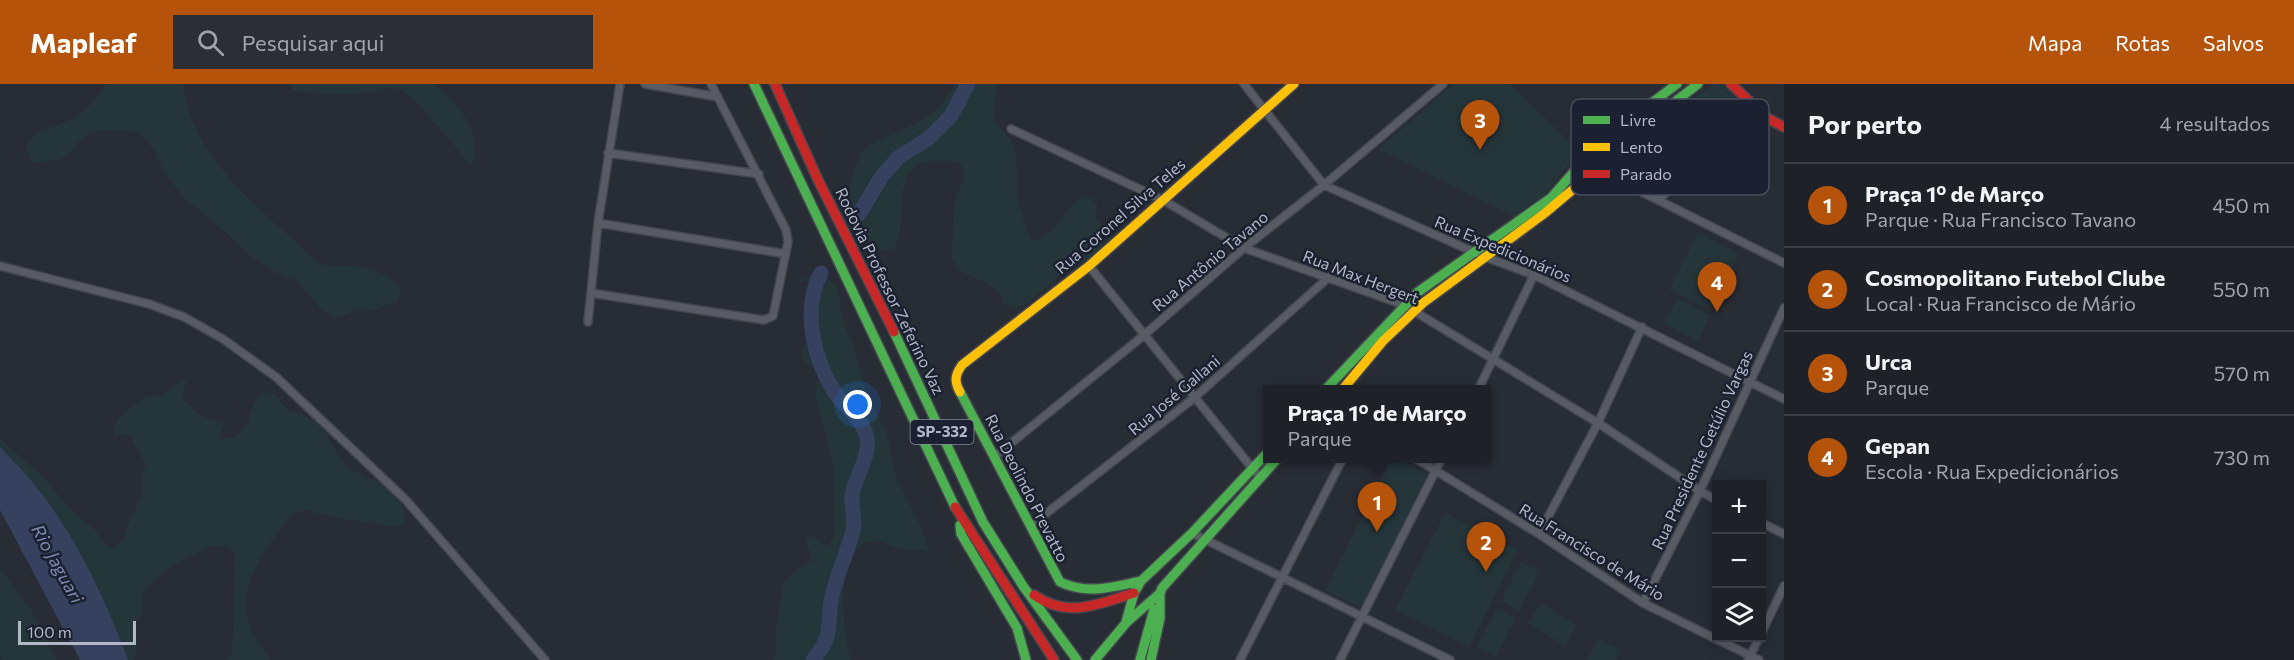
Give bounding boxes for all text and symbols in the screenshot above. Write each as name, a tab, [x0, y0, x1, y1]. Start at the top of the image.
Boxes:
search box	[173, 15, 593, 69]
text: Mapleaf	[30, 25, 137, 59]
icon: search	[194, 26, 227, 59]
text: Pesquisar aqui	[242, 29, 384, 56]
text: Mapa	[2028, 30, 2082, 55]
text: Rotas	[2115, 30, 2170, 55]
text: Salvos	[2203, 30, 2264, 55]
legend	[1571, 99, 1769, 195]
pin: 3	[1460, 100, 1500, 150]
text: Por perto	[1808, 108, 1922, 139]
text: Livre	[1620, 110, 1656, 129]
text: 4 resultados	[2160, 111, 2270, 135]
text: Lento	[1620, 137, 1663, 156]
street label: Rua Coronel Silva Teles	[1051, 154, 1189, 277]
text: Parado	[1620, 164, 1672, 183]
text: Praça 1º de Março	[1865, 180, 2044, 207]
street label: Rodovia Professor Zeferino Vaz	[832, 184, 949, 397]
text: 1	[1823, 193, 1832, 217]
text: 450 m	[2212, 193, 2270, 217]
street label: Rua Antônio Tavano	[1148, 207, 1271, 315]
text: Parque · Rua Francisco Tavano	[1865, 207, 2136, 231]
street label: Rua Expedicionários	[1432, 211, 1574, 286]
street label: Rua Max Hergert	[1300, 246, 1422, 308]
pin: 4	[1698, 262, 1736, 312]
text: Cosmopolitano Futebol Clube	[1865, 264, 2165, 291]
text: 2	[1822, 277, 1833, 301]
text: 550 m	[2213, 277, 2270, 301]
text: Local · Rua Francisco de Mário	[1865, 291, 2136, 315]
street label: Rua Presidente Getúlio Vargas	[1647, 347, 1756, 552]
text: Urca	[1865, 348, 1912, 375]
street label: Rua José Gallani	[1124, 351, 1223, 438]
text: 3	[1822, 361, 1833, 385]
text: 570 m	[2214, 361, 2270, 385]
text: Parque	[1865, 375, 1929, 399]
popup	[1263, 385, 1491, 463]
your location	[843, 390, 872, 419]
text: Praça 1º de Março	[1287, 399, 1467, 426]
street label: Rua Deolindo Prevatto	[982, 411, 1073, 565]
road number: SP-332	[910, 420, 974, 444]
text: Parque	[1287, 426, 1351, 450]
text: Gepan	[1865, 432, 1930, 459]
text: 4	[1821, 445, 1834, 469]
text: 730 m	[2214, 445, 2270, 469]
text: Escola · Rua Expedicionários	[1865, 459, 2119, 483]
map controls	[1712, 480, 1766, 642]
button: +	[1712, 480, 1766, 534]
pin: 1	[1358, 482, 1396, 532]
street label: Rua Francisco de Mário	[1516, 499, 1668, 604]
water label: Rio Jaguari	[27, 520, 89, 608]
pin: 2	[1466, 522, 1506, 572]
button: −	[1712, 534, 1766, 588]
button: layers	[1712, 588, 1766, 642]
scale bar	[18, 618, 136, 646]
text: 100 m	[27, 622, 72, 641]

